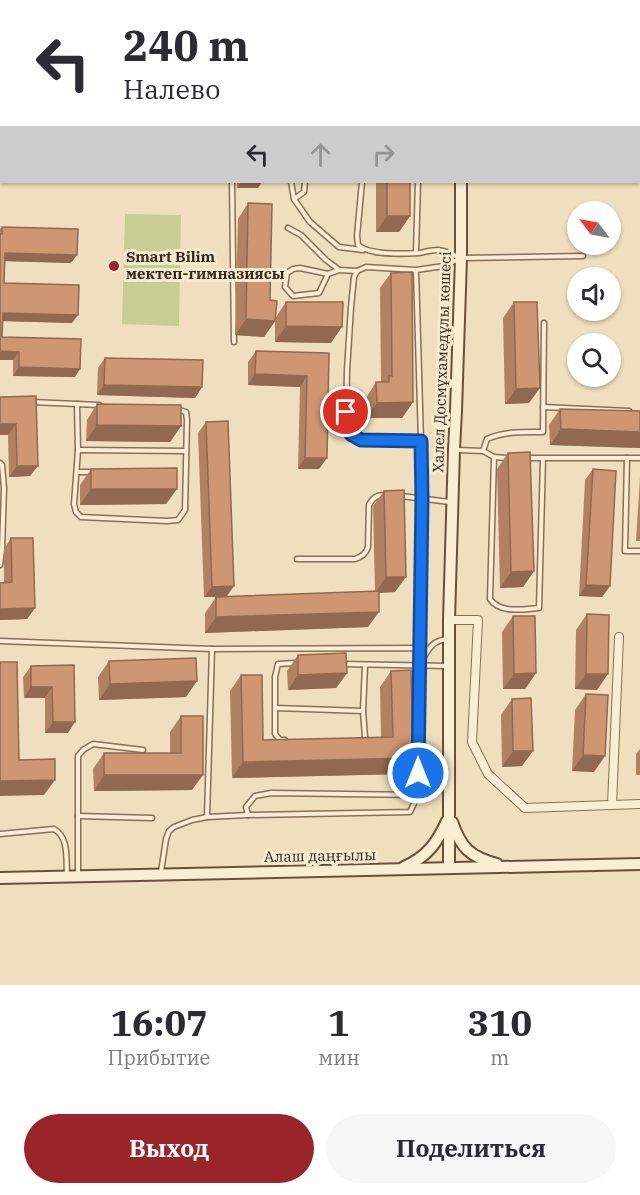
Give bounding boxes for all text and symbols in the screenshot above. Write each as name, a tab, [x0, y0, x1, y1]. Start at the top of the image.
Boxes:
text: 240 m	[123, 18, 249, 73]
icon: left	[24, 24, 102, 102]
text: Налево	[123, 71, 220, 106]
icon: left	[241, 138, 274, 171]
icon: ahead	[304, 138, 337, 171]
icon: right	[367, 138, 400, 171]
north arrow	[567, 201, 621, 255]
map controls	[567, 201, 621, 387]
place label: Smart Bilim мектеп-гимназиясы	[126, 247, 285, 283]
street label: Халел Досмұхамедұлы көшесі	[428, 251, 455, 473]
marker: Smart Bilim мектеп-гимназиясы	[107, 259, 121, 273]
button: sound	[567, 267, 621, 321]
button: search	[567, 333, 621, 387]
pin	[320, 386, 371, 437]
icon: arrive	[329, 395, 362, 428]
position arrow	[386, 741, 450, 805]
street label: Алаш даңғылы	[264, 845, 376, 866]
text: 16:07	[110, 999, 208, 1046]
text: 1	[328, 999, 350, 1046]
text: 310	[467, 999, 532, 1046]
text: Прибытие	[108, 1044, 210, 1071]
text: мин	[318, 1044, 360, 1071]
text: m	[490, 1044, 509, 1071]
button: Выход	[24, 1114, 314, 1183]
button: Поделиться	[326, 1114, 616, 1183]

